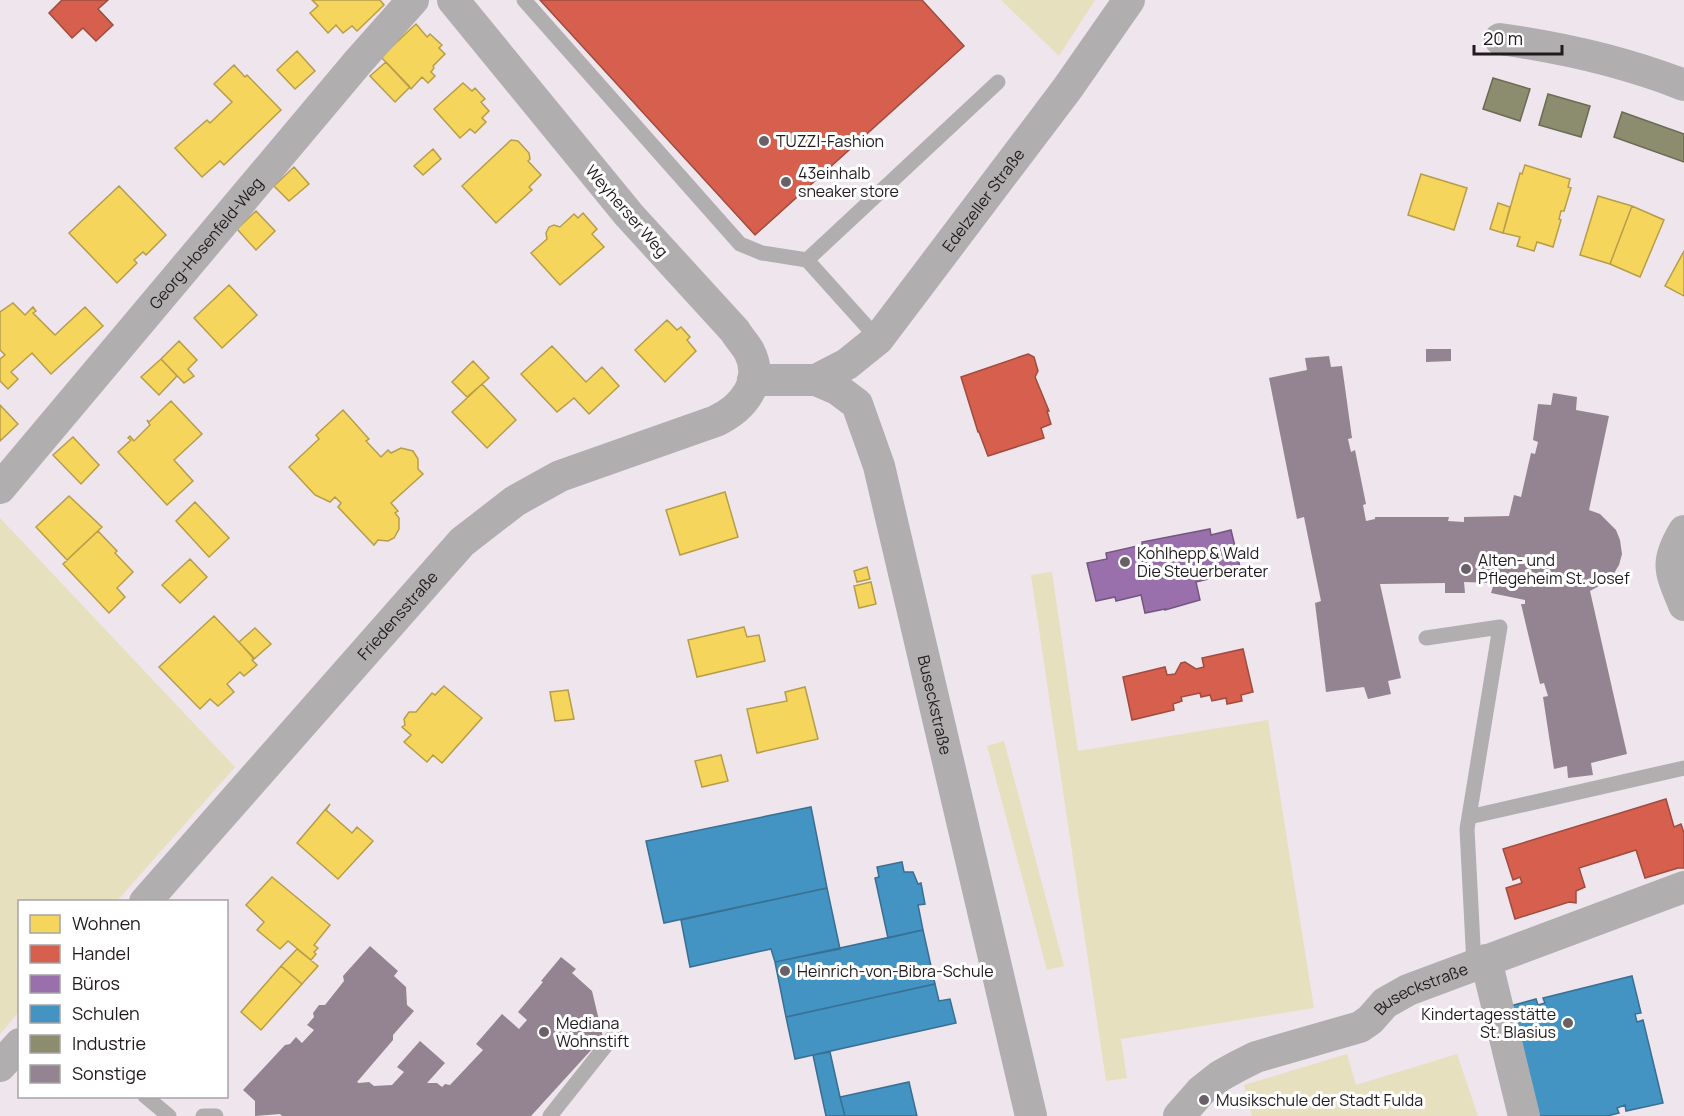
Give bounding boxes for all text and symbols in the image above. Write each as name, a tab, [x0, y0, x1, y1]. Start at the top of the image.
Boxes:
scale bar	[1474, 18, 1562, 56]
text: 20 m	[1483, 26, 1523, 50]
place label: TUZZI-Fashion	[776, 130, 884, 152]
marker: TUZZI-Fashion	[757, 134, 771, 148]
street label: Edelzeller Straße	[937, 144, 1029, 256]
street label: Weyherser Weg	[581, 160, 673, 262]
place label: 43einhalb sneaker store	[798, 162, 899, 202]
street label: Georg-Hosenfeld-Weg	[144, 172, 268, 314]
marker: 43einhalb sneaker store	[779, 175, 793, 189]
place label: Kohlhepp & Wald Die Steuerberater	[1137, 542, 1269, 582]
place label: Alten- und Pflegeheim St. Josef	[1478, 549, 1630, 589]
marker: Kohlhepp & Wald Die Steuerberater	[1118, 555, 1132, 569]
marker: Alten- und Pflegeheim St. Josef	[1459, 562, 1473, 576]
street label: Friedensstraße	[352, 566, 443, 664]
street label: Buseckstraße	[913, 653, 957, 757]
legend	[18, 900, 228, 1098]
text: Wohnen	[72, 911, 141, 935]
text: Handel	[72, 941, 130, 965]
street label: Buseckstraße	[1369, 958, 1471, 1019]
place label: Heinrich-von-Bibra-Schule	[797, 960, 994, 982]
marker: Heinrich-von-Bibra-Schule	[778, 964, 792, 978]
text: Büros	[72, 971, 120, 995]
text: Schulen	[72, 1001, 140, 1025]
place label: Kindertagesstätte St. Blasius	[1421, 1003, 1556, 1043]
place label: Mediana Wohnstift	[556, 1012, 629, 1052]
marker: Kindertagesstätte St. Blasius	[1561, 1016, 1575, 1030]
marker: Mediana Wohnstift	[537, 1025, 551, 1039]
text: Industrie	[72, 1031, 146, 1055]
text: Sonstige	[72, 1061, 146, 1085]
place label: Musikschule der Stadt Fulda	[1216, 1089, 1423, 1111]
marker: Musikschule der Stadt Fulda	[1197, 1093, 1211, 1107]

